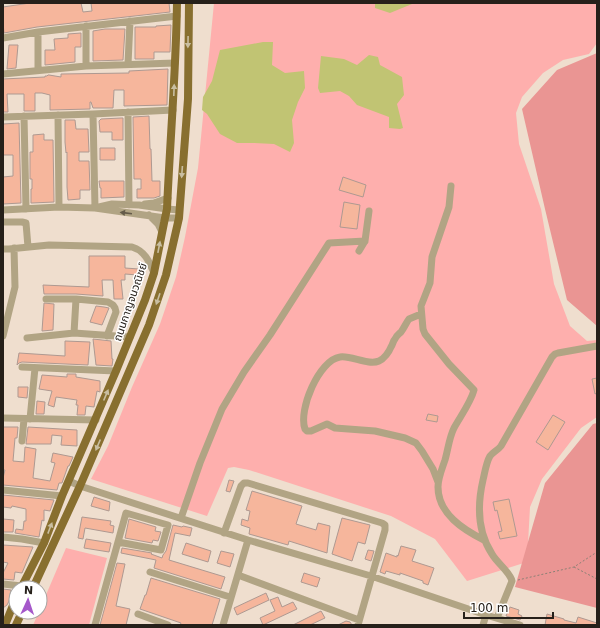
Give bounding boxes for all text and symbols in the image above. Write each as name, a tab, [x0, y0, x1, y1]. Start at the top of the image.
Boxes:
one-way arrow	[185, 36, 191, 49]
one-way arrow	[170, 84, 177, 96]
one-way arrow	[179, 166, 185, 178]
one-way arrow	[120, 210, 132, 216]
one-way arrow	[156, 241, 162, 253]
street label: ถนนกาญจนวณิชย์	[111, 261, 150, 343]
one-way arrow	[155, 293, 161, 305]
one-way arrow	[103, 390, 109, 401]
one-way arrow	[94, 439, 100, 451]
one-way arrow	[47, 522, 53, 533]
north arrow	[8, 580, 48, 620]
text: N	[24, 584, 33, 597]
scale bar	[464, 594, 553, 620]
text: 100 m	[470, 601, 508, 615]

